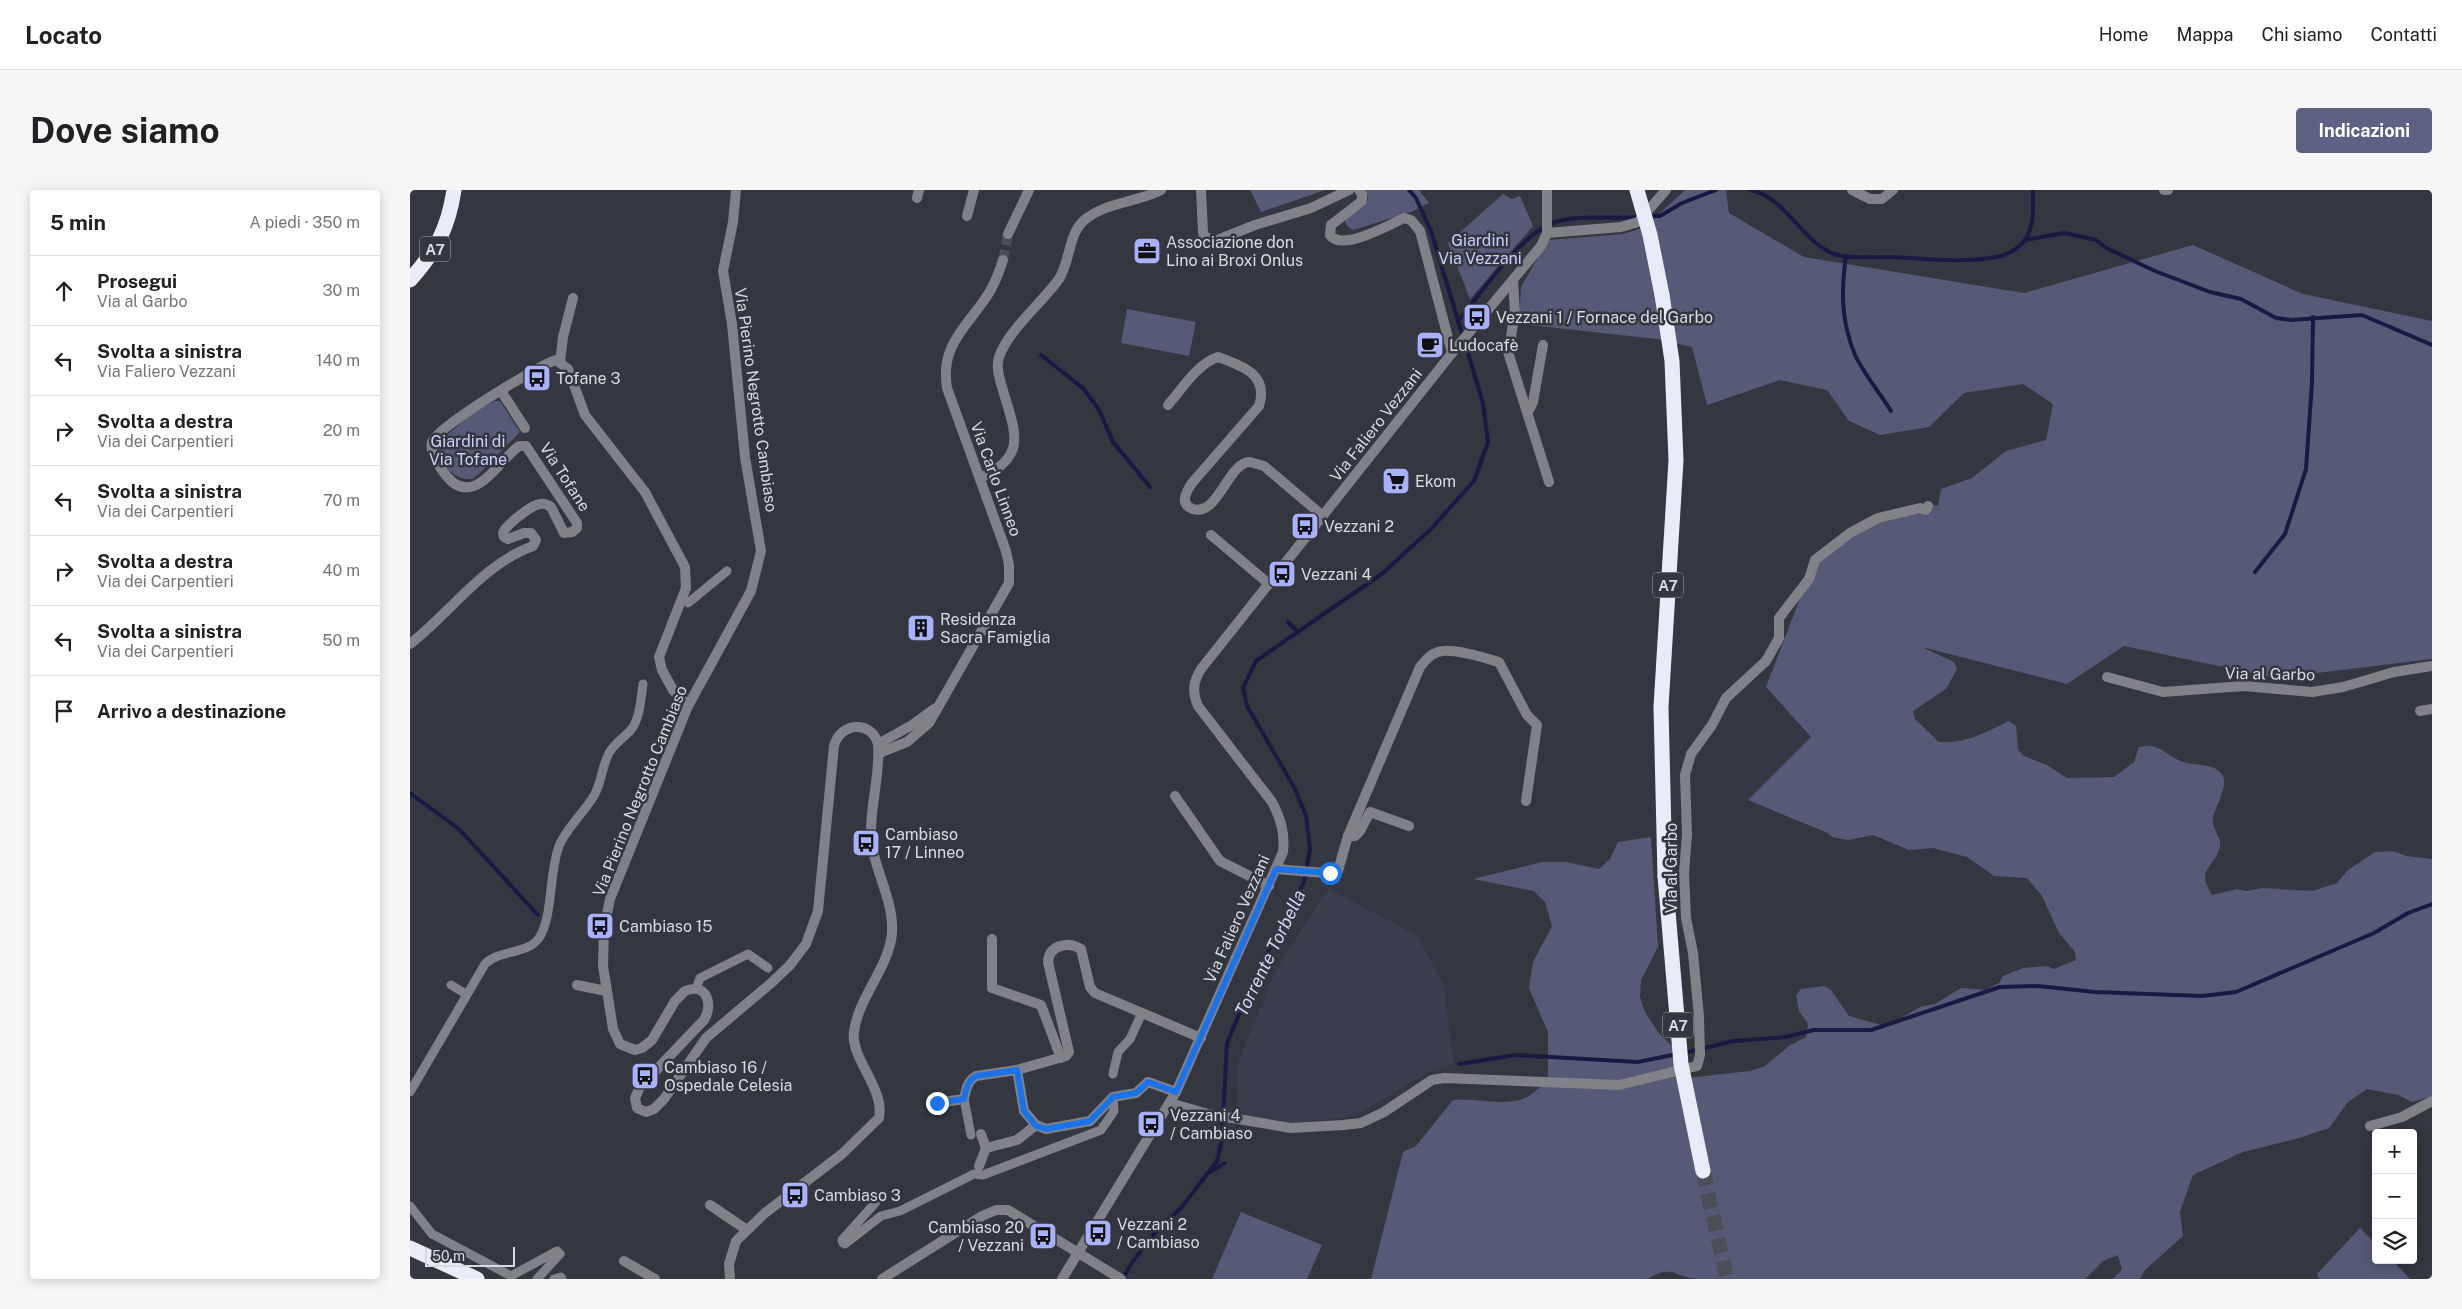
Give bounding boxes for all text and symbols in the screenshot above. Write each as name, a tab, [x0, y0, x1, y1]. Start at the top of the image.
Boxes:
text: Locato	[25, 21, 102, 49]
text: Home	[2099, 24, 2148, 45]
text: Mappa	[2176, 24, 2234, 45]
text: Chi siamo	[2262, 24, 2342, 45]
text: Contatti	[2370, 24, 2437, 45]
button: Indicazioni	[2296, 108, 2432, 153]
text: Dove siamo	[30, 110, 220, 151]
text: 5 min	[50, 210, 106, 235]
text: A piedi · 350 m	[249, 213, 360, 232]
park label: Giardini Via Vezzani	[1438, 231, 1522, 268]
place label: Associazione don Lino ai Broxi Onlus	[1166, 233, 1303, 270]
road number: A7	[420, 236, 450, 262]
office icon: Associazione don Lino ai Broxi Onlus	[1132, 236, 1162, 266]
text: Prosegui	[97, 270, 177, 292]
icon: ahead	[50, 277, 78, 305]
text: 30 m	[323, 281, 360, 300]
street label: Via Pierino Negrotto Cambiaso	[731, 287, 781, 513]
text: Via al Garbo	[97, 292, 187, 311]
bus stop icon: Vezzani 1 / Fornace del Garbo	[1462, 302, 1492, 332]
place label: Vezzani 1 / Fornace del Garbo	[1496, 308, 1713, 327]
cafe icon: Ludocafè	[1415, 330, 1445, 360]
place label: Ludocafè	[1449, 336, 1519, 355]
text: Svolta a sinistra	[97, 340, 242, 362]
icon: left	[50, 347, 78, 375]
text: 140 m	[316, 351, 360, 370]
text: Via Faliero Vezzani	[97, 362, 236, 381]
bus stop icon: Tofane 3	[522, 363, 552, 393]
street label: Via Faliero Vezzani	[1326, 365, 1426, 485]
place label: Tofane 3	[556, 369, 621, 388]
text: Svolta a destra	[97, 410, 233, 432]
icon: right	[50, 417, 78, 445]
street label: Via Carlo Linneo	[966, 419, 1026, 539]
text: 20 m	[323, 421, 360, 440]
text: Via dei Carpentieri	[97, 432, 234, 451]
park label: Giardini di Via Tofane	[429, 432, 507, 469]
street label: Via Tofane	[536, 439, 594, 515]
supermarket icon: Ekom	[1381, 466, 1411, 496]
place label: Ekom	[1415, 472, 1456, 491]
text: Svolta a sinistra	[97, 480, 242, 502]
icon: left	[50, 487, 78, 515]
text: 70 m	[323, 491, 360, 510]
text: Via dei Carpentieri	[97, 502, 234, 521]
bus stop icon: Vezzani 2	[1290, 511, 1320, 541]
place label: Vezzani 2	[1324, 517, 1394, 536]
text: Svolta a destra	[97, 550, 233, 572]
icon: right	[50, 557, 78, 585]
bus stop icon: Vezzani 4	[1267, 559, 1297, 589]
text: 40 m	[322, 561, 360, 580]
place label: Vezzani 4	[1301, 565, 1372, 584]
text: Via dei Carpentieri	[97, 572, 234, 591]
road number: A7	[1653, 572, 1683, 598]
place label: Residenza Sacra Famiglia	[940, 610, 1050, 647]
building icon: Residenza Sacra Famiglia	[906, 613, 936, 643]
text: Svolta a sinistra	[97, 620, 242, 642]
icon: left	[50, 627, 78, 655]
text: 50 m	[322, 631, 360, 650]
text: Via dei Carpentieri	[97, 642, 234, 661]
street label: Via al Garbo	[2225, 664, 2315, 684]
street label: Via Pierino Negrotto Cambiaso	[589, 683, 691, 899]
icon: arrive	[50, 697, 78, 725]
text: Arrivo a destinazione	[97, 700, 286, 722]
street label: Via al Garbo	[1662, 823, 1681, 913]
place label: Cambiaso 17 / Linneo	[885, 825, 964, 862]
bus stop icon: Cambiaso 17 / Linneo	[851, 828, 881, 858]
street label: Via Faliero Vezzani	[1200, 852, 1274, 986]
route start	[1319, 862, 1342, 885]
water label: Torrente Torbella	[1230, 886, 1310, 1020]
bus stop icon: Cambiaso 15	[585, 911, 615, 941]
place label: Cambiaso 15	[619, 917, 713, 936]
road number: A7	[1663, 1012, 1693, 1038]
place label: Cambiaso 16 / Ospedale Celesia	[664, 1058, 792, 1095]
bus stop icon: Cambiaso 16 / Ospedale Celesia	[630, 1061, 660, 1091]
route end	[926, 1092, 949, 1115]
place label: Vezzani 4 / Cambiaso	[1170, 1106, 1253, 1143]
bus stop icon: Vezzani 4 / Cambiaso	[1136, 1109, 1166, 1139]
map controls	[2372, 1129, 2417, 1264]
button: +	[2372, 1129, 2417, 1174]
button: −	[2372, 1174, 2417, 1219]
bus stop icon: Cambiaso 3	[780, 1180, 810, 1210]
place label: Cambiaso 3	[814, 1186, 901, 1205]
place label: Vezzani 2 / Cambiaso	[1117, 1215, 1200, 1252]
place label: Cambiaso 20 / Vezzani	[928, 1218, 1024, 1255]
bus stop icon: Vezzani 2 / Cambiaso	[1083, 1218, 1113, 1248]
button: layers	[2372, 1219, 2417, 1264]
bus stop icon: Cambiaso 20 / Vezzani	[1028, 1221, 1058, 1251]
scale bar	[425, 1244, 515, 1267]
text: 50 m	[432, 1248, 465, 1264]

